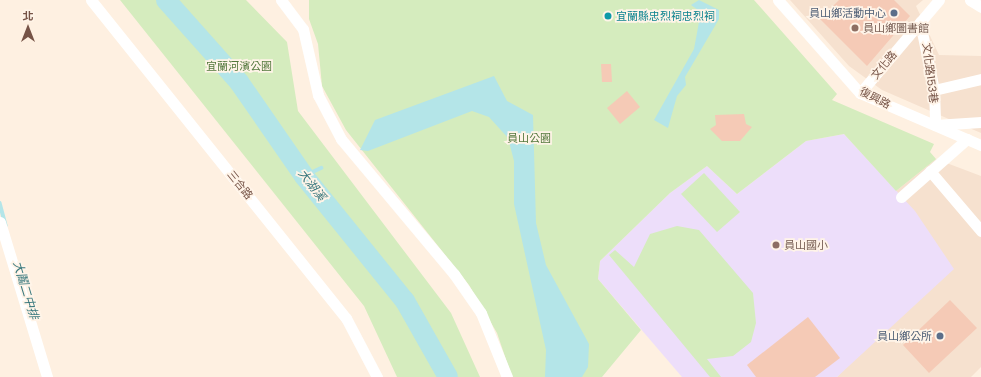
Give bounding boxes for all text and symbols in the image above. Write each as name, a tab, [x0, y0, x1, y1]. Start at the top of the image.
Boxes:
place label: 員山鄉活動中心	[809, 6, 886, 20]
north arrow	[8, 8, 48, 48]
text: 北	[23, 8, 34, 24]
marker: 員山鄉活動中心	[889, 8, 899, 18]
place label: 宜蘭縣忠烈祠忠烈祠	[616, 9, 715, 23]
marker: 宜蘭縣忠烈祠忠烈祠	[603, 11, 613, 21]
place label: 員山鄉圖書館	[863, 21, 929, 35]
marker: 員山鄉圖書館	[850, 23, 860, 33]
street label: 文化路153巷	[920, 42, 940, 104]
street label: 文化路	[868, 48, 900, 82]
park label: 宜蘭河濱公園	[206, 59, 272, 73]
street label: 復興路	[857, 85, 893, 111]
park label: 員山公園	[507, 131, 551, 145]
water label: 大湖溪	[295, 166, 329, 204]
street label: 三合路	[224, 168, 256, 202]
place label: 員山國小	[784, 238, 828, 252]
marker: 員山國小	[771, 240, 781, 250]
water label: 大鬮二中排	[10, 259, 42, 321]
place label: 員山鄉公所	[877, 329, 932, 343]
marker: 員山鄉公所	[935, 331, 945, 341]

